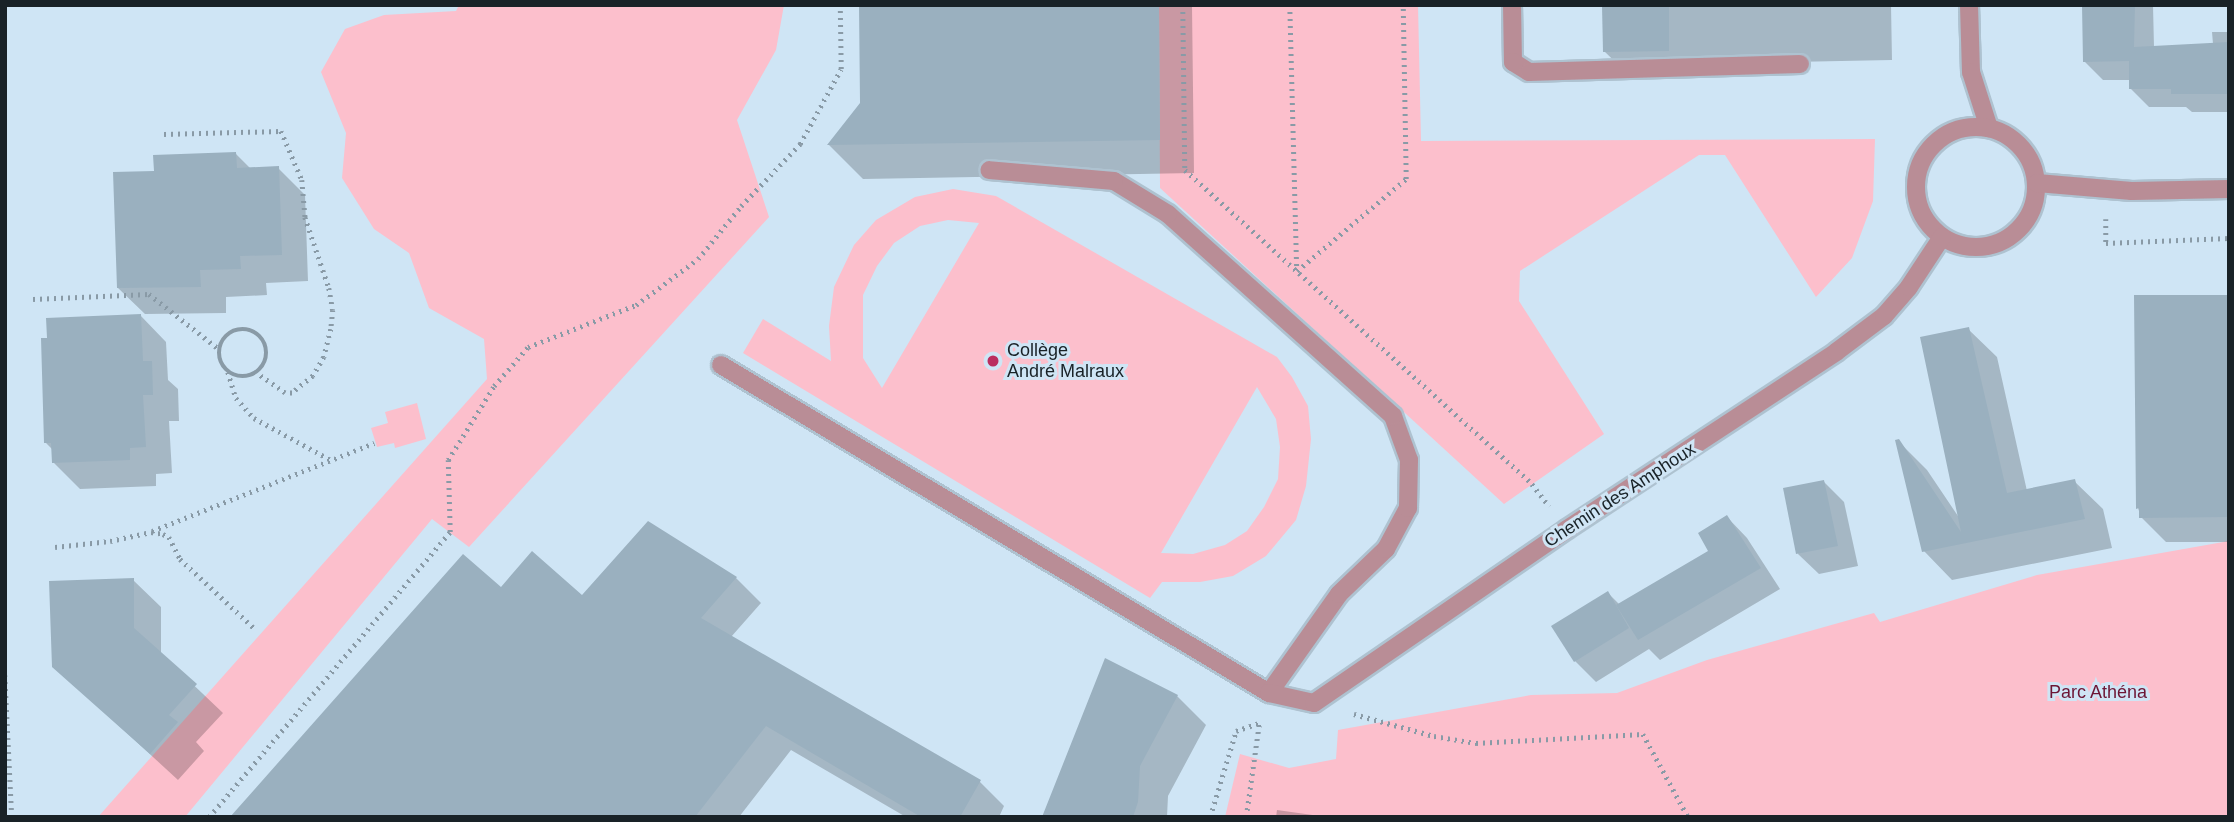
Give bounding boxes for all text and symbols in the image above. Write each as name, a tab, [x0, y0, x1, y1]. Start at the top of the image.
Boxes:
place label: Collège André Malraux	[1007, 340, 1124, 382]
marker: Collège André Malraux	[985, 353, 1001, 369]
street label: Chemin des Amphoux	[1540, 438, 1700, 552]
park label: Parc Athéna	[2048, 681, 2148, 703]

